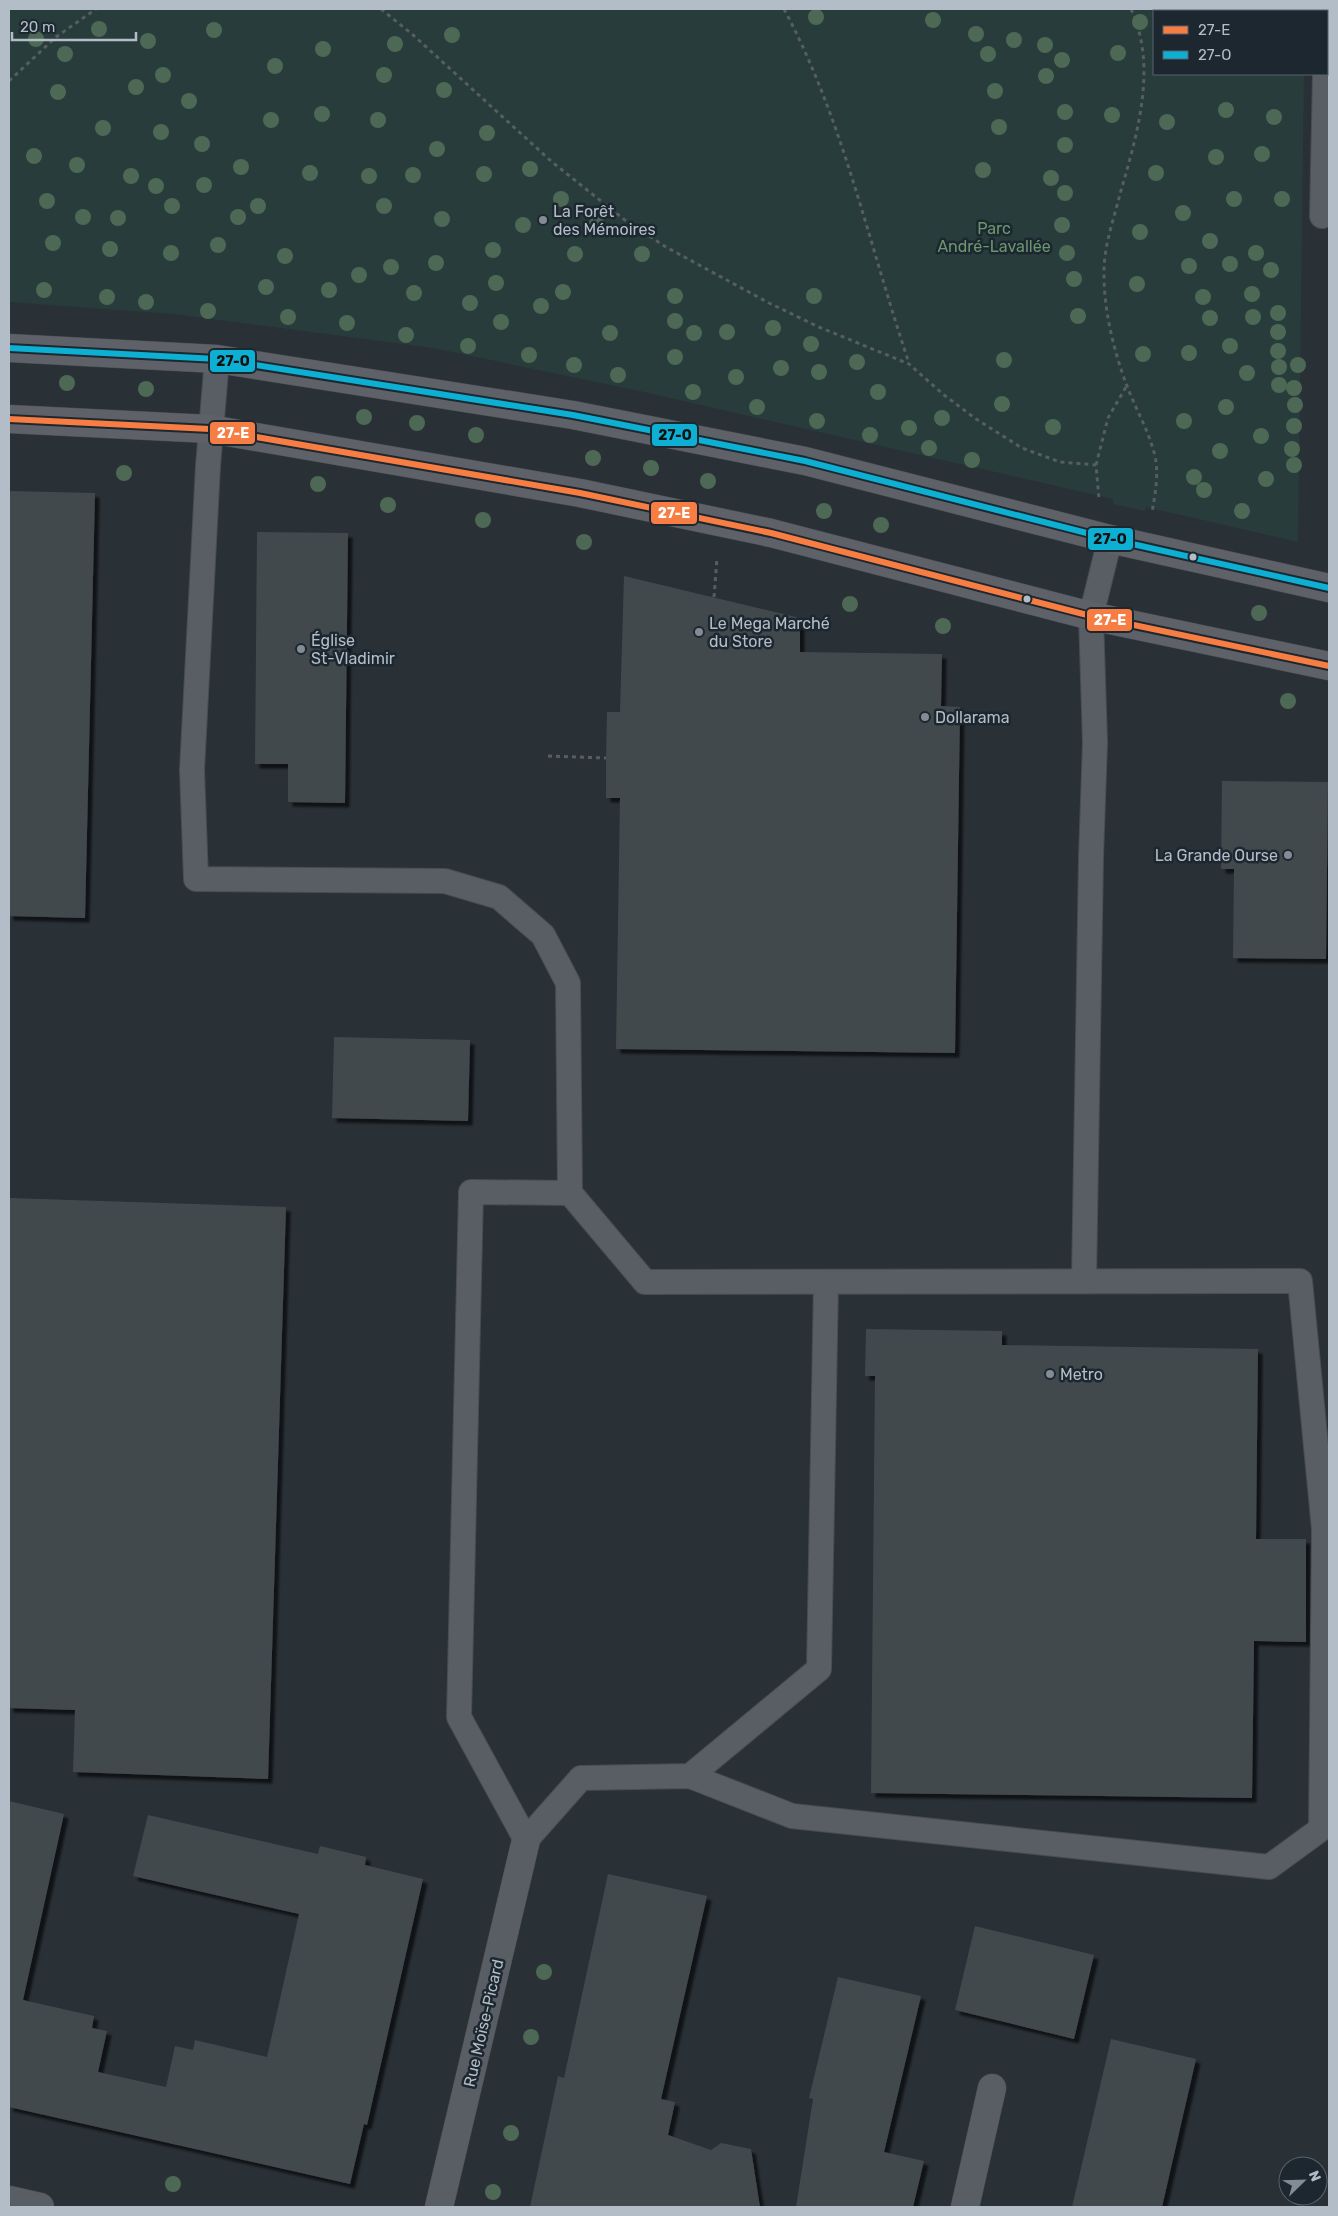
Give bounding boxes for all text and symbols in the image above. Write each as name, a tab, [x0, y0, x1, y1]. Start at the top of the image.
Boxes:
scale bar	[12, 10, 136, 42]
legend	[1153, 10, 1328, 75]
text: 20 m	[20, 18, 55, 36]
text: 27-E	[1198, 21, 1230, 39]
text: 27-O	[1198, 46, 1231, 64]
place label: La Forêt des Mémoires	[553, 202, 656, 239]
marker: La Forêt des Mémoires	[537, 214, 549, 226]
park label: Parc André-Lavallée	[937, 219, 1051, 256]
line badge: 27-O	[209, 349, 256, 373]
text: 27-O	[216, 353, 250, 370]
line badge: 27-E	[209, 421, 256, 445]
line badge: 27-O	[651, 423, 698, 447]
text: 27-E	[217, 425, 249, 442]
text: 27-O	[658, 427, 692, 444]
line badge: 27-E	[650, 501, 698, 525]
text: 27-E	[658, 505, 690, 522]
line badge: 27-O	[1087, 527, 1134, 551]
text: 27-O	[1093, 531, 1127, 548]
unlabelled marker	[1188, 552, 1198, 562]
unlabelled marker	[1022, 594, 1032, 604]
line badge: 27-E	[1086, 608, 1133, 632]
text: 27-E	[1094, 612, 1126, 629]
place label: Le Mega Marché du Store	[709, 614, 830, 651]
marker: Le Mega Marché du Store	[693, 626, 705, 638]
place label: Église St-Vladimir	[311, 631, 395, 668]
marker: Église St-Vladimir	[295, 643, 307, 655]
place label: Dollarama	[935, 708, 1010, 727]
marker: Dollarama	[919, 711, 931, 723]
place label: La Grande Ourse	[1155, 846, 1278, 865]
marker: La Grande Ourse	[1282, 849, 1294, 861]
place label: Metro	[1060, 1365, 1103, 1384]
marker: Metro	[1044, 1368, 1056, 1380]
street label: Rue Moïse-Picard	[460, 1957, 507, 2089]
north arrow	[1278, 2156, 1328, 2206]
text: N	[1305, 2168, 1324, 2184]

